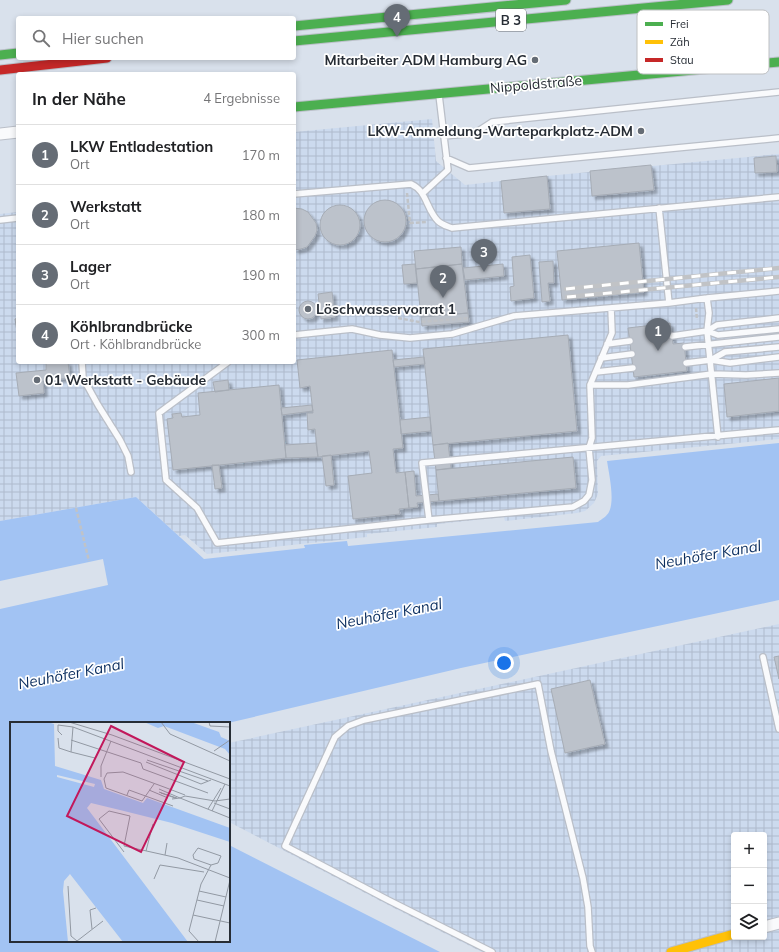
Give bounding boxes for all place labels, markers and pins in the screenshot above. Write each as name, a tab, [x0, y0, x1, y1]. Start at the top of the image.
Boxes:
pin: 4	[384, 4, 410, 37]
place label: Mitarbeiter ADM Hamburg AG	[325, 51, 527, 69]
marker: Mitarbeiter ADM Hamburg AG	[530, 55, 540, 65]
place label: LKW-Anmeldung-Warteparkplatz-ADM	[367, 122, 633, 140]
marker: LKW-Anmeldung-Warteparkplatz-ADM	[636, 126, 646, 136]
pin: 3	[471, 239, 497, 272]
pin: 2	[430, 265, 456, 298]
place label: Löschwasservorrat 1	[316, 300, 456, 318]
marker: Löschwasservorrat 1	[303, 304, 313, 314]
pin: 1	[645, 318, 671, 351]
place label: 01 Werkstatt - Gebäude	[45, 371, 207, 389]
marker: 01 Werkstatt - Gebäude	[32, 375, 42, 385]

